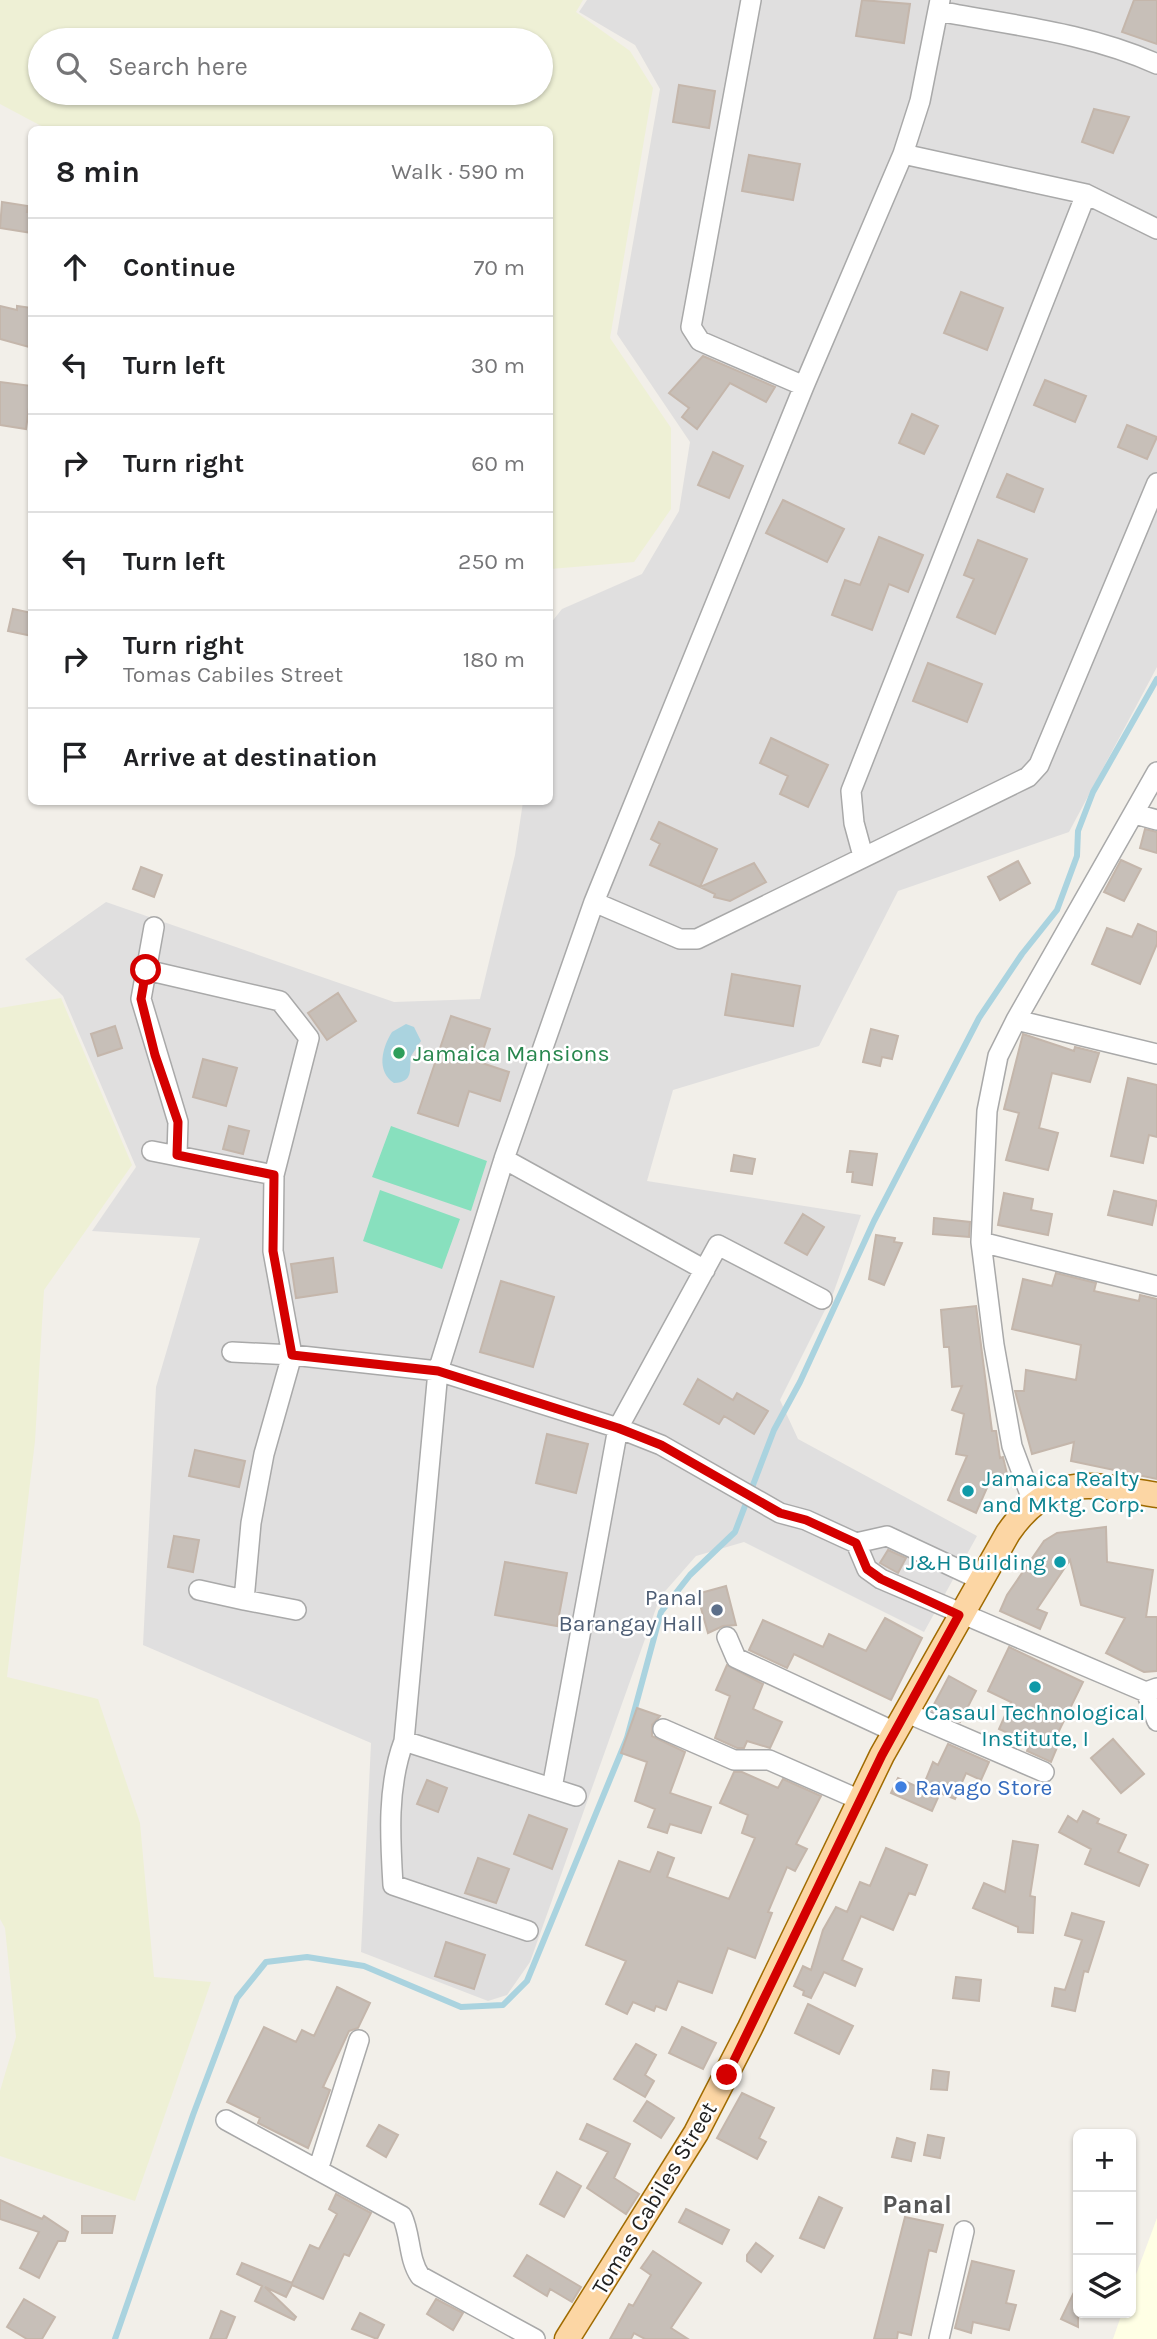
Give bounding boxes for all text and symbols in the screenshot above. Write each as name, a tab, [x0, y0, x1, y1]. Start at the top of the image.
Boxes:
search box	[28, 28, 553, 105]
icon: search	[52, 48, 90, 86]
text: Search here	[108, 51, 248, 82]
text: 8 min	[56, 154, 140, 190]
text: Walk · 590 m	[391, 158, 525, 185]
icon: ahead	[56, 248, 94, 286]
text: Continue	[123, 252, 235, 283]
text: 70 m	[474, 254, 525, 281]
icon: left	[56, 346, 94, 384]
text: Turn left	[123, 350, 225, 381]
text: 30 m	[471, 352, 525, 379]
icon: right	[56, 444, 94, 482]
text: Turn right	[123, 448, 244, 479]
text: 60 m	[471, 450, 525, 477]
icon: left	[56, 542, 94, 580]
text: Turn left	[123, 546, 225, 577]
text: 250 m	[458, 548, 525, 575]
text: Turn right	[123, 630, 244, 661]
icon: right	[56, 640, 94, 678]
text: 180 m	[463, 646, 525, 673]
text: Tomas Cabiles Street	[123, 661, 343, 688]
icon: arrive	[56, 738, 94, 776]
text: Arrive at destination	[123, 742, 377, 773]
route start	[130, 954, 161, 985]
place label: Jamaica Mansions	[413, 1040, 609, 1067]
marker: Jamaica Mansions	[391, 1045, 407, 1061]
place label: Jamaica Realty and Mktg. Corp.	[982, 1465, 1144, 1518]
marker: Jamaica Realty and Mktg. Corp.	[960, 1483, 976, 1499]
place label: J&H Building	[906, 1549, 1046, 1576]
marker: J&H Building	[1052, 1554, 1068, 1570]
place label: Panal Barangay Hall	[558, 1584, 703, 1637]
marker: Panal Barangay Hall	[709, 1602, 725, 1618]
marker: Casaul Technological Institute, I	[1027, 1679, 1043, 1695]
place label: Casaul Technological Institute, I	[925, 1699, 1145, 1752]
place label: Ravago Store	[915, 1774, 1052, 1801]
marker: Ravago Store	[893, 1779, 909, 1795]
route end	[711, 2059, 742, 2090]
street label: Tomas Cabiles Street	[586, 2097, 723, 2300]
map controls	[1073, 2129, 1136, 2318]
button: +	[1073, 2129, 1136, 2192]
district label: Panal	[882, 2189, 952, 2220]
button: −	[1073, 2192, 1136, 2255]
button: layers	[1073, 2255, 1136, 2318]

